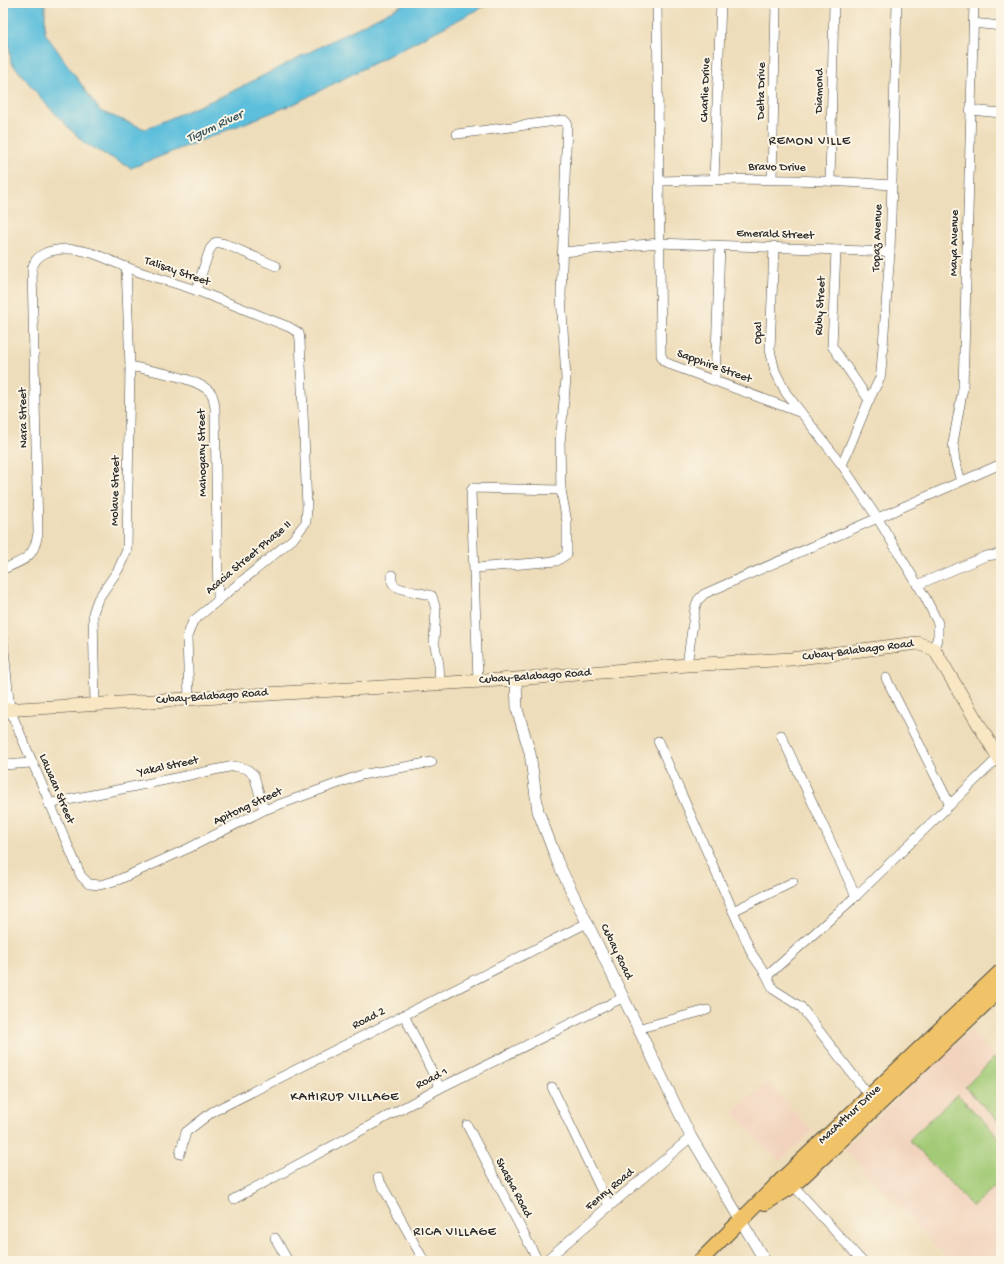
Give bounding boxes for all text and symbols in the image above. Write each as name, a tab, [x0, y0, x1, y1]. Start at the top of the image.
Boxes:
street label: Charlie Drive	[698, 57, 714, 122]
street label: Delta Drive	[754, 61, 770, 121]
street label: Diamond	[813, 68, 827, 114]
water label: Tigum River	[185, 106, 248, 147]
district label: REMON VILLE	[769, 134, 851, 149]
street label: Bravo Drive	[747, 160, 807, 176]
street label: Topaz Avenue	[870, 203, 886, 273]
street label: Maya Avenue	[947, 209, 963, 276]
street label: Emerald Street	[736, 227, 815, 243]
street label: Talisay Street	[141, 254, 213, 290]
street label: Ruby Street	[812, 275, 830, 336]
street label: Opal	[752, 321, 766, 344]
street label: Sapphire Street	[675, 347, 754, 387]
street label: Nara Street	[16, 387, 32, 448]
street label: Mahogany Street	[195, 408, 211, 497]
street label: Molave Street	[108, 455, 124, 526]
street label: Acacia Street Phase II	[203, 518, 295, 598]
street label: Cubay-Balabago Road	[802, 637, 915, 665]
street label: Cubay-Balabago Road	[479, 666, 592, 688]
street label: Cubay-Balabago Road	[156, 686, 269, 708]
street label: Lawaan Street	[35, 752, 77, 827]
street label: Yakal Street	[135, 754, 201, 780]
street label: Apitong Street	[211, 785, 286, 829]
street label: Cubay Road	[597, 922, 636, 983]
street label: Road 2	[350, 1005, 388, 1033]
street label: Road 1	[414, 1065, 450, 1093]
street label: MacArthur Drive	[816, 1082, 885, 1148]
district label: KAHIRUP VILLAGE	[291, 1090, 399, 1105]
street label: Shasha Road	[492, 1156, 535, 1221]
street label: Fenny Road	[582, 1165, 638, 1215]
district label: RICA VILLAGE	[413, 1225, 497, 1240]

